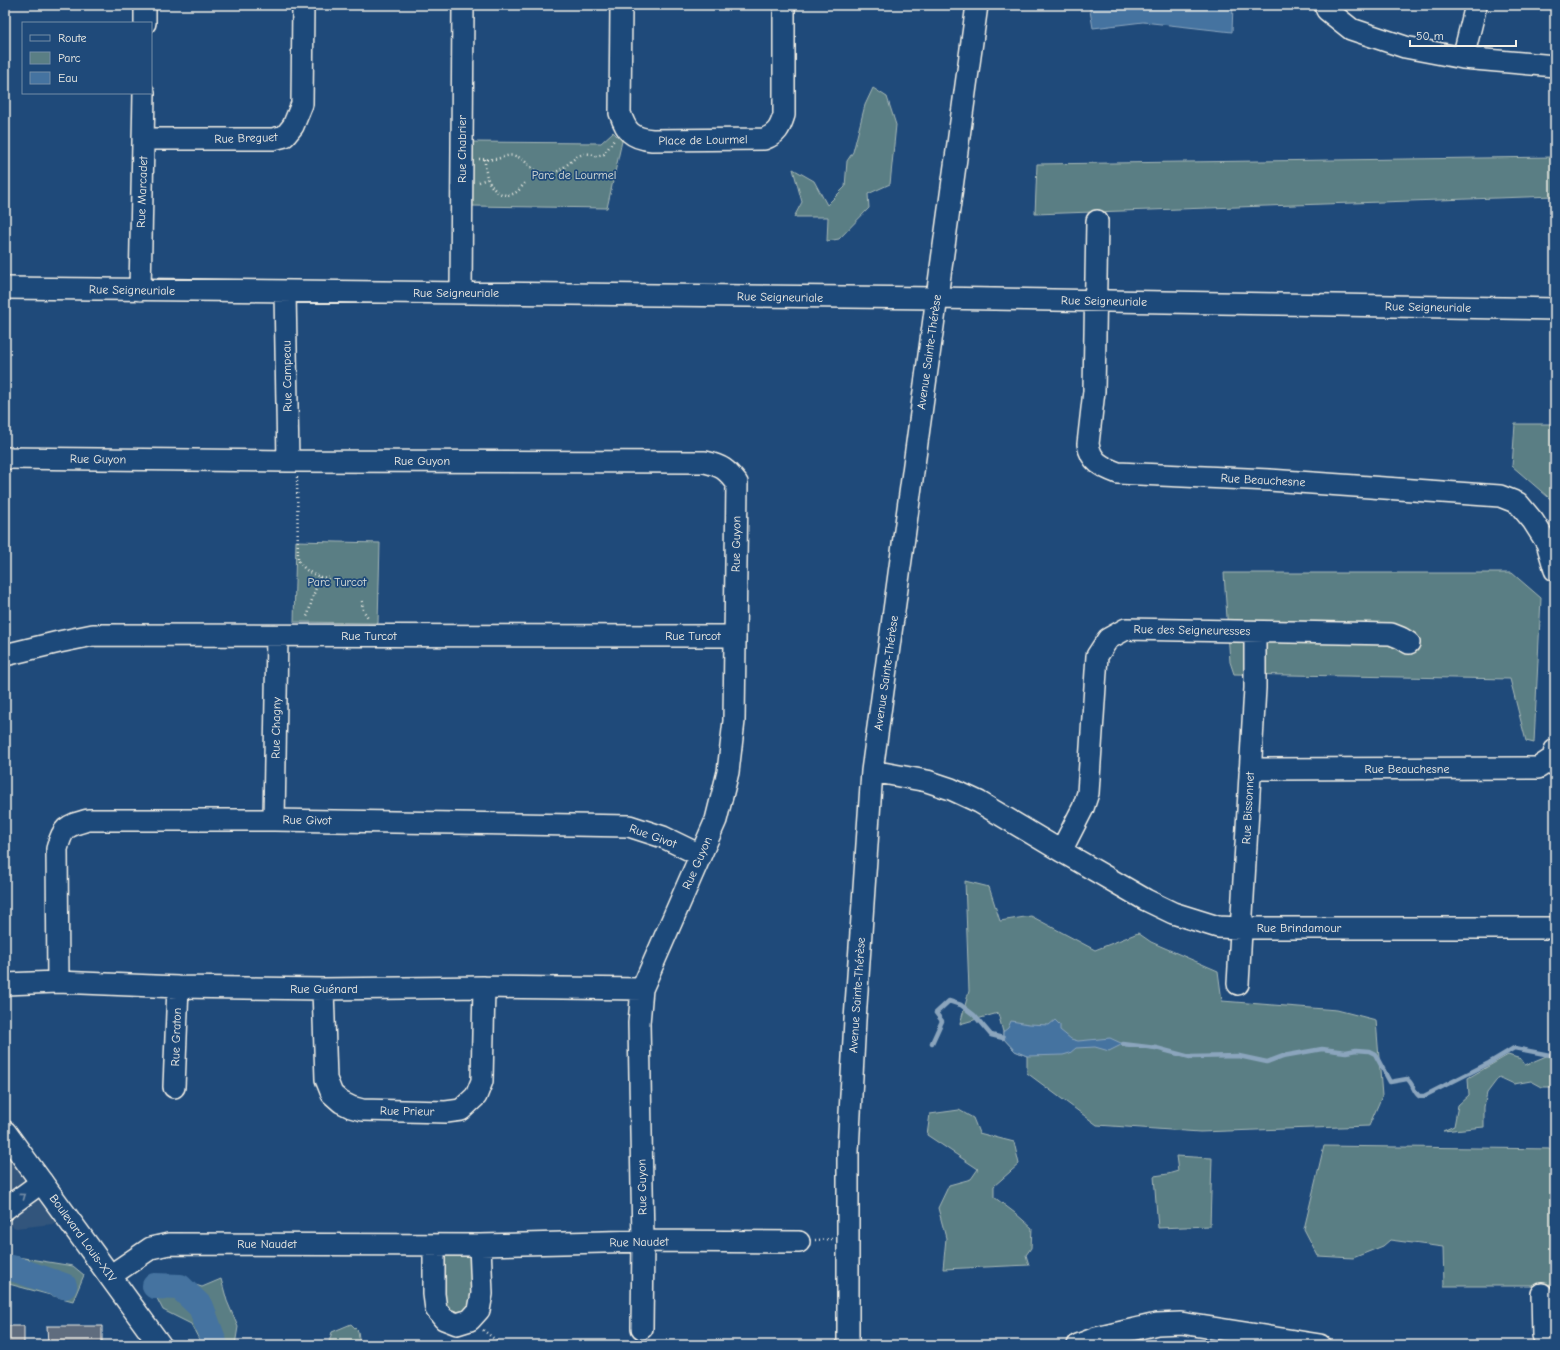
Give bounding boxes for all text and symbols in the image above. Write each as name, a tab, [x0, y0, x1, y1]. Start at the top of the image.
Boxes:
legend	[22, 22, 152, 94]
scale bar	[1410, 22, 1516, 48]
text: 50 m	[1416, 29, 1444, 43]
text: Route	[58, 31, 87, 45]
text: Parc	[58, 51, 81, 65]
text: Eau	[58, 71, 78, 85]
street label: Rue Chabrier	[455, 115, 469, 183]
street label: Rue Breguet	[214, 130, 278, 146]
street label: Place de Lourmel	[658, 132, 748, 148]
street label: Rue Marcadet	[134, 155, 150, 228]
park label: Parc de Lourmel	[532, 168, 616, 182]
street label: Rue Seigneuriale	[89, 282, 175, 298]
street label: Rue Seigneuriale	[413, 286, 499, 300]
street label: Rue Seigneuriale	[737, 289, 823, 305]
street label: Rue Seigneuriale	[1061, 293, 1147, 309]
street label: Avenue Sainte-Thérèse	[914, 294, 944, 410]
street label: Rue Seigneuriale	[1385, 299, 1471, 315]
street label: Rue Campeau	[279, 340, 295, 412]
street label: Rue Guyon	[70, 452, 126, 466]
street label: Rue Guyon	[394, 454, 450, 468]
street label: Rue Beauchesne	[1220, 471, 1306, 489]
street label: Rue Guyon	[729, 516, 743, 572]
park label: Parc Turcot	[308, 575, 367, 589]
street label: Avenue Sainte-Thérèse	[871, 615, 901, 731]
street label: Rue des Seigneuresses	[1134, 622, 1250, 638]
street label: Rue Turcot	[341, 629, 397, 643]
street label: Rue Turcot	[665, 629, 721, 643]
street label: Rue Chagny	[268, 696, 284, 759]
street label: Rue Beauchesne	[1365, 762, 1449, 776]
street label: Rue Bissonnet	[1239, 771, 1257, 845]
street label: Rue Givot	[282, 813, 332, 827]
street label: Rue Givot	[628, 821, 679, 851]
street label: Rue Guyon	[679, 834, 715, 892]
street label: Rue Brindamour	[1257, 921, 1342, 935]
street label: Avenue Sainte-Thérèse	[846, 937, 868, 1053]
street label: Rue Guénard	[290, 982, 358, 996]
street label: Rue Graton	[168, 1007, 184, 1067]
street label: Rue Prieur	[380, 1104, 435, 1118]
street label: Rue Guyon	[635, 1159, 649, 1215]
street label: Boulevard Louis-XIV	[47, 1192, 120, 1285]
one-way arrow	[19, 1194, 26, 1201]
street label: Rue Naudet	[609, 1234, 669, 1250]
street label: Rue Naudet	[237, 1237, 297, 1251]

